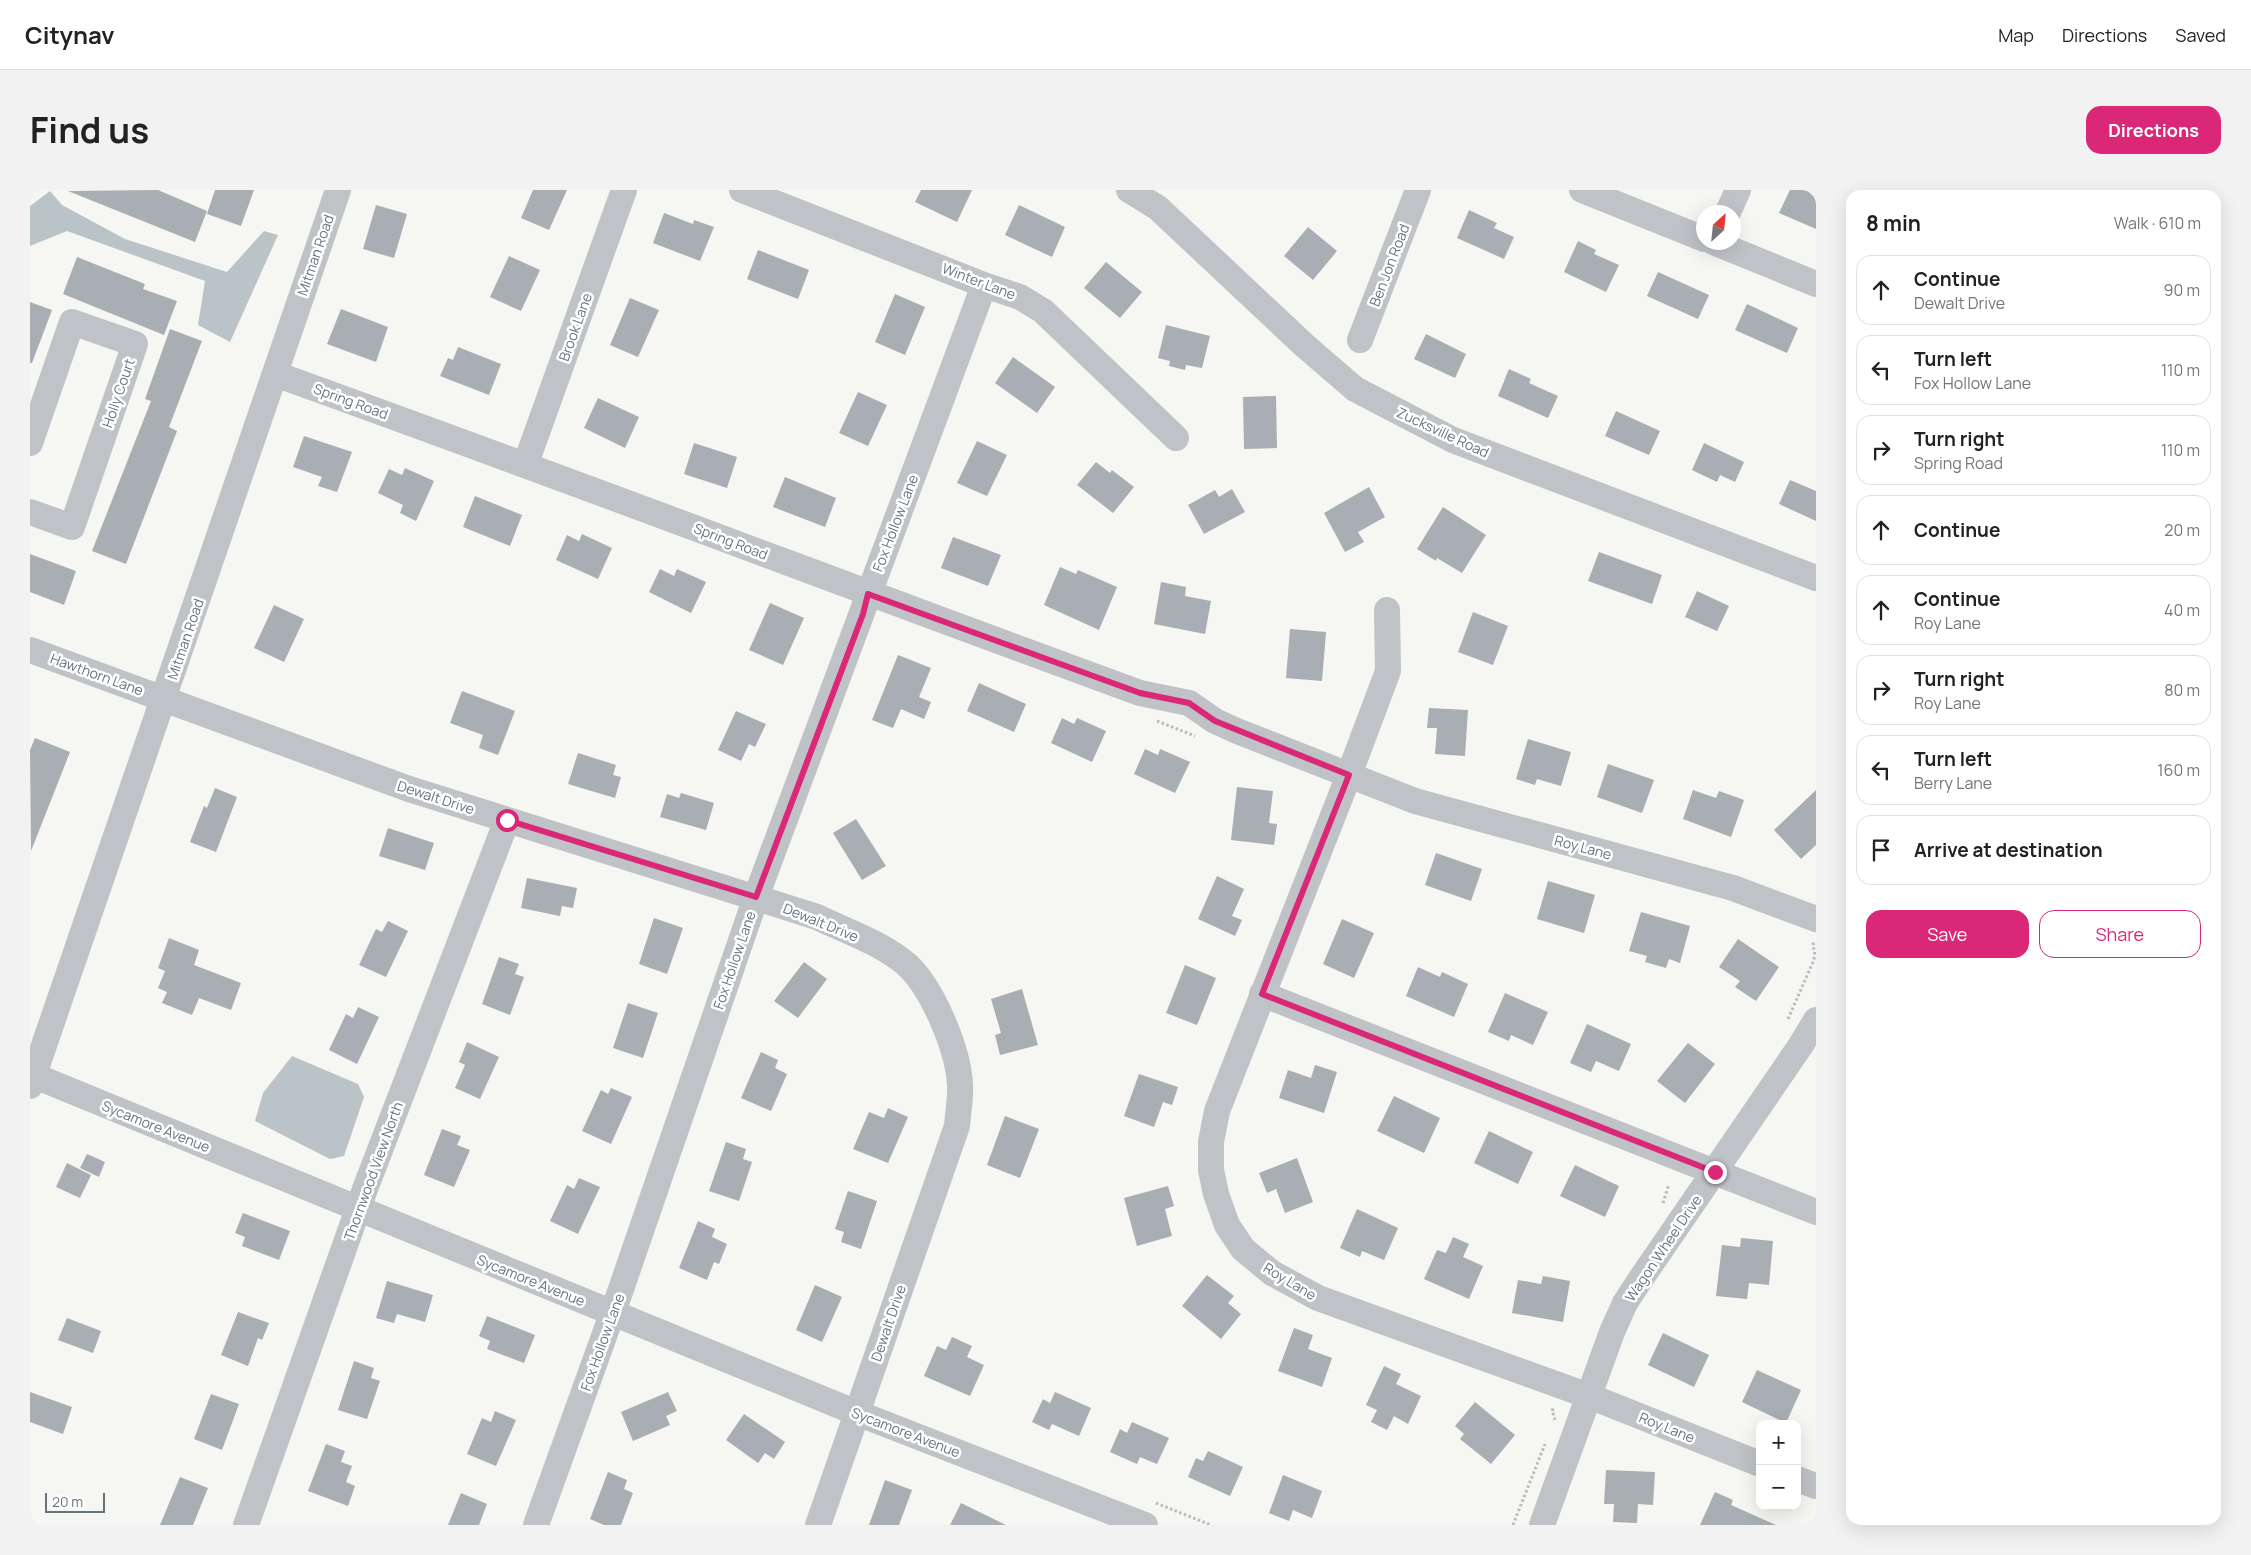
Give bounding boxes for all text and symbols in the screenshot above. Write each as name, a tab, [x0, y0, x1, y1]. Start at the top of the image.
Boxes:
text: Citynav	[25, 18, 115, 51]
text: Map	[1998, 23, 2034, 47]
text: Directions	[2062, 23, 2147, 47]
text: Saved	[2175, 23, 2226, 47]
text: Find us	[30, 106, 149, 154]
button: Directions	[2086, 106, 2221, 154]
north arrow	[1696, 205, 1741, 250]
text: 8 min	[1866, 209, 1921, 237]
street label: Mitman Road	[292, 212, 338, 298]
text: Walk · 610 m	[2114, 212, 2201, 234]
street label: Ben Jon Road	[1365, 221, 1413, 309]
street label: Winter Lane	[940, 258, 1018, 304]
text: Continue	[1914, 266, 2000, 292]
icon: ahead	[1867, 276, 1895, 304]
text: 90 m	[2164, 279, 2200, 301]
street label: Brook Lane	[554, 290, 596, 364]
text: Dewalt Drive	[1914, 292, 2005, 314]
text: Turn left	[1914, 346, 1992, 372]
street label: Holly Court	[97, 356, 139, 430]
icon: left	[1867, 356, 1895, 384]
text: 110 m	[2161, 359, 2200, 381]
text: Fox Hollow Lane	[1914, 372, 2031, 394]
street label: Spring Road	[311, 379, 391, 423]
street label: Zucksville Road	[1394, 402, 1492, 462]
text: Turn right	[1914, 426, 2004, 452]
icon: right	[1867, 436, 1895, 464]
text: 110 m	[2161, 439, 2200, 461]
text: Spring Road	[1914, 452, 2003, 474]
street label: Fox Hollow Lane	[868, 472, 922, 574]
icon: ahead	[1867, 516, 1895, 544]
text: Continue	[1914, 517, 2000, 543]
street label: Spring Road	[691, 518, 771, 564]
text: 20 m	[2164, 519, 2200, 541]
text: Continue	[1914, 586, 2000, 612]
street label: Mitman Road	[162, 596, 208, 682]
icon: ahead	[1867, 596, 1895, 624]
text: 40 m	[2164, 599, 2200, 621]
text: Roy Lane	[1914, 612, 1981, 634]
street label: Hawthorn Lane	[48, 648, 146, 700]
text: Turn right	[1914, 666, 2004, 692]
icon: right	[1867, 676, 1895, 704]
text: 80 m	[2164, 679, 2200, 701]
text: Roy Lane	[1914, 692, 1981, 714]
text: Turn left	[1914, 746, 1992, 772]
icon: left	[1867, 756, 1895, 784]
text: 160 m	[2157, 759, 2200, 781]
text: Berry Lane	[1914, 772, 1992, 794]
street label: Dewalt Drive	[395, 776, 477, 818]
route start	[496, 809, 519, 832]
street label: Roy Lane	[1552, 830, 1614, 864]
icon: arrive	[1867, 836, 1895, 864]
text: Arrive at destination	[1914, 837, 2103, 863]
street label: Dewalt Drive	[780, 898, 862, 946]
street label: Fox Hollow Lane	[708, 908, 760, 1012]
button: Save	[1866, 910, 2029, 958]
button: Share	[2039, 910, 2201, 958]
street label: Sycamore Avenue	[99, 1096, 213, 1156]
street label: Thornwood View North	[339, 1099, 407, 1243]
route end	[1704, 1161, 1727, 1184]
street label: Wagon Wheel Drive	[1620, 1191, 1706, 1305]
street label: Sycamore Avenue	[474, 1250, 588, 1310]
street label: Roy Lane	[1260, 1258, 1320, 1304]
street label: Dewalt Drive	[866, 1282, 910, 1364]
street label: Fox Hollow Lane	[576, 1291, 628, 1393]
street label: Sycamore Avenue	[849, 1403, 963, 1461]
street label: Roy Lane	[1636, 1407, 1698, 1447]
map controls	[1756, 1420, 1801, 1510]
button: +	[1756, 1420, 1801, 1465]
button: −	[1756, 1465, 1801, 1510]
scale bar	[45, 1490, 105, 1513]
text: 20 m	[52, 1492, 83, 1511]

